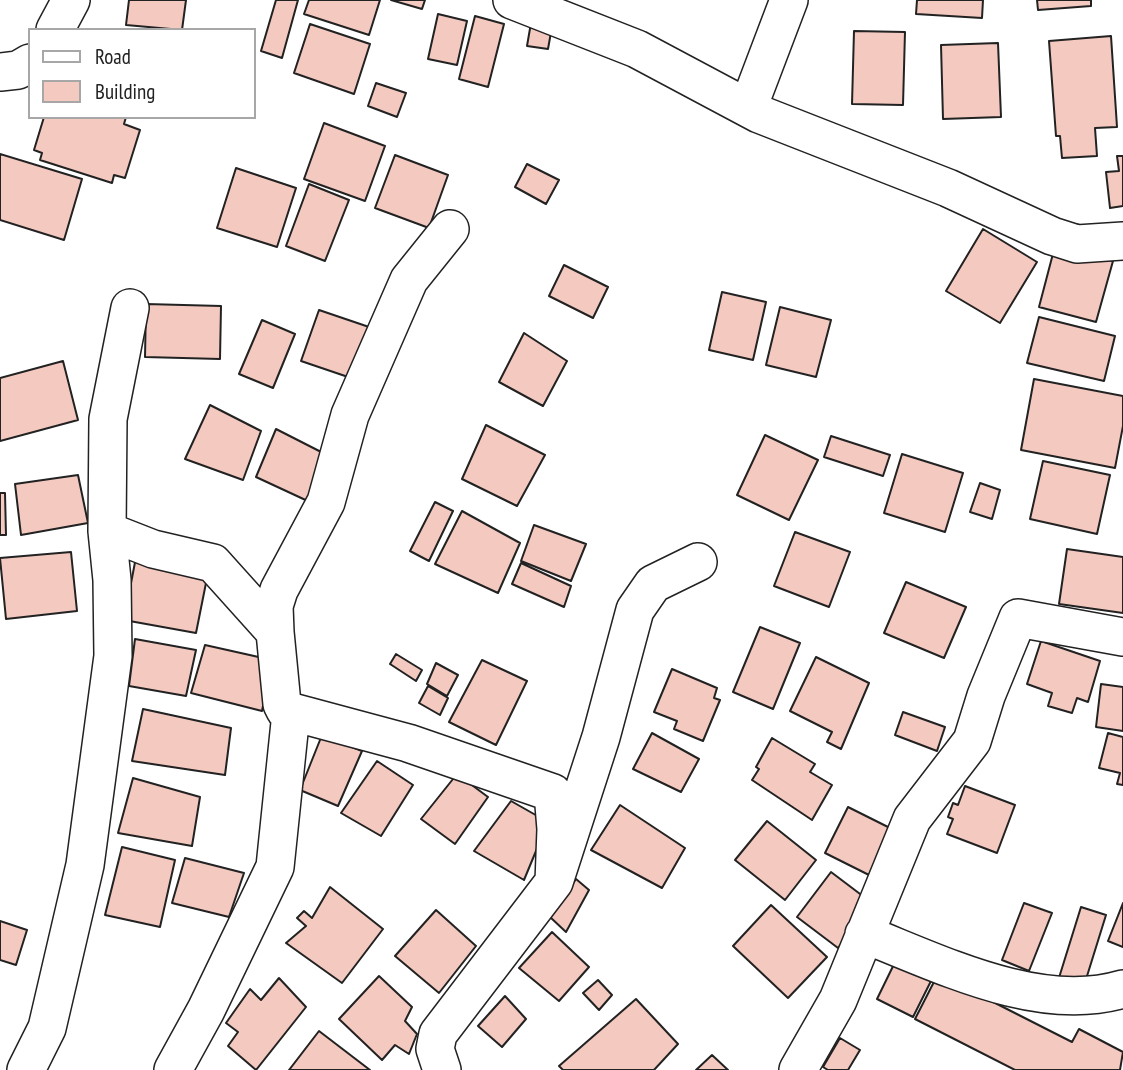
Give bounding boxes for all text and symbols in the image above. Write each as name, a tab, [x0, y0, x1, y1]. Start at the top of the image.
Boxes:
legend	[28, 28, 256, 119]
text: Road	[95, 43, 131, 70]
text: Building	[95, 78, 155, 105]

